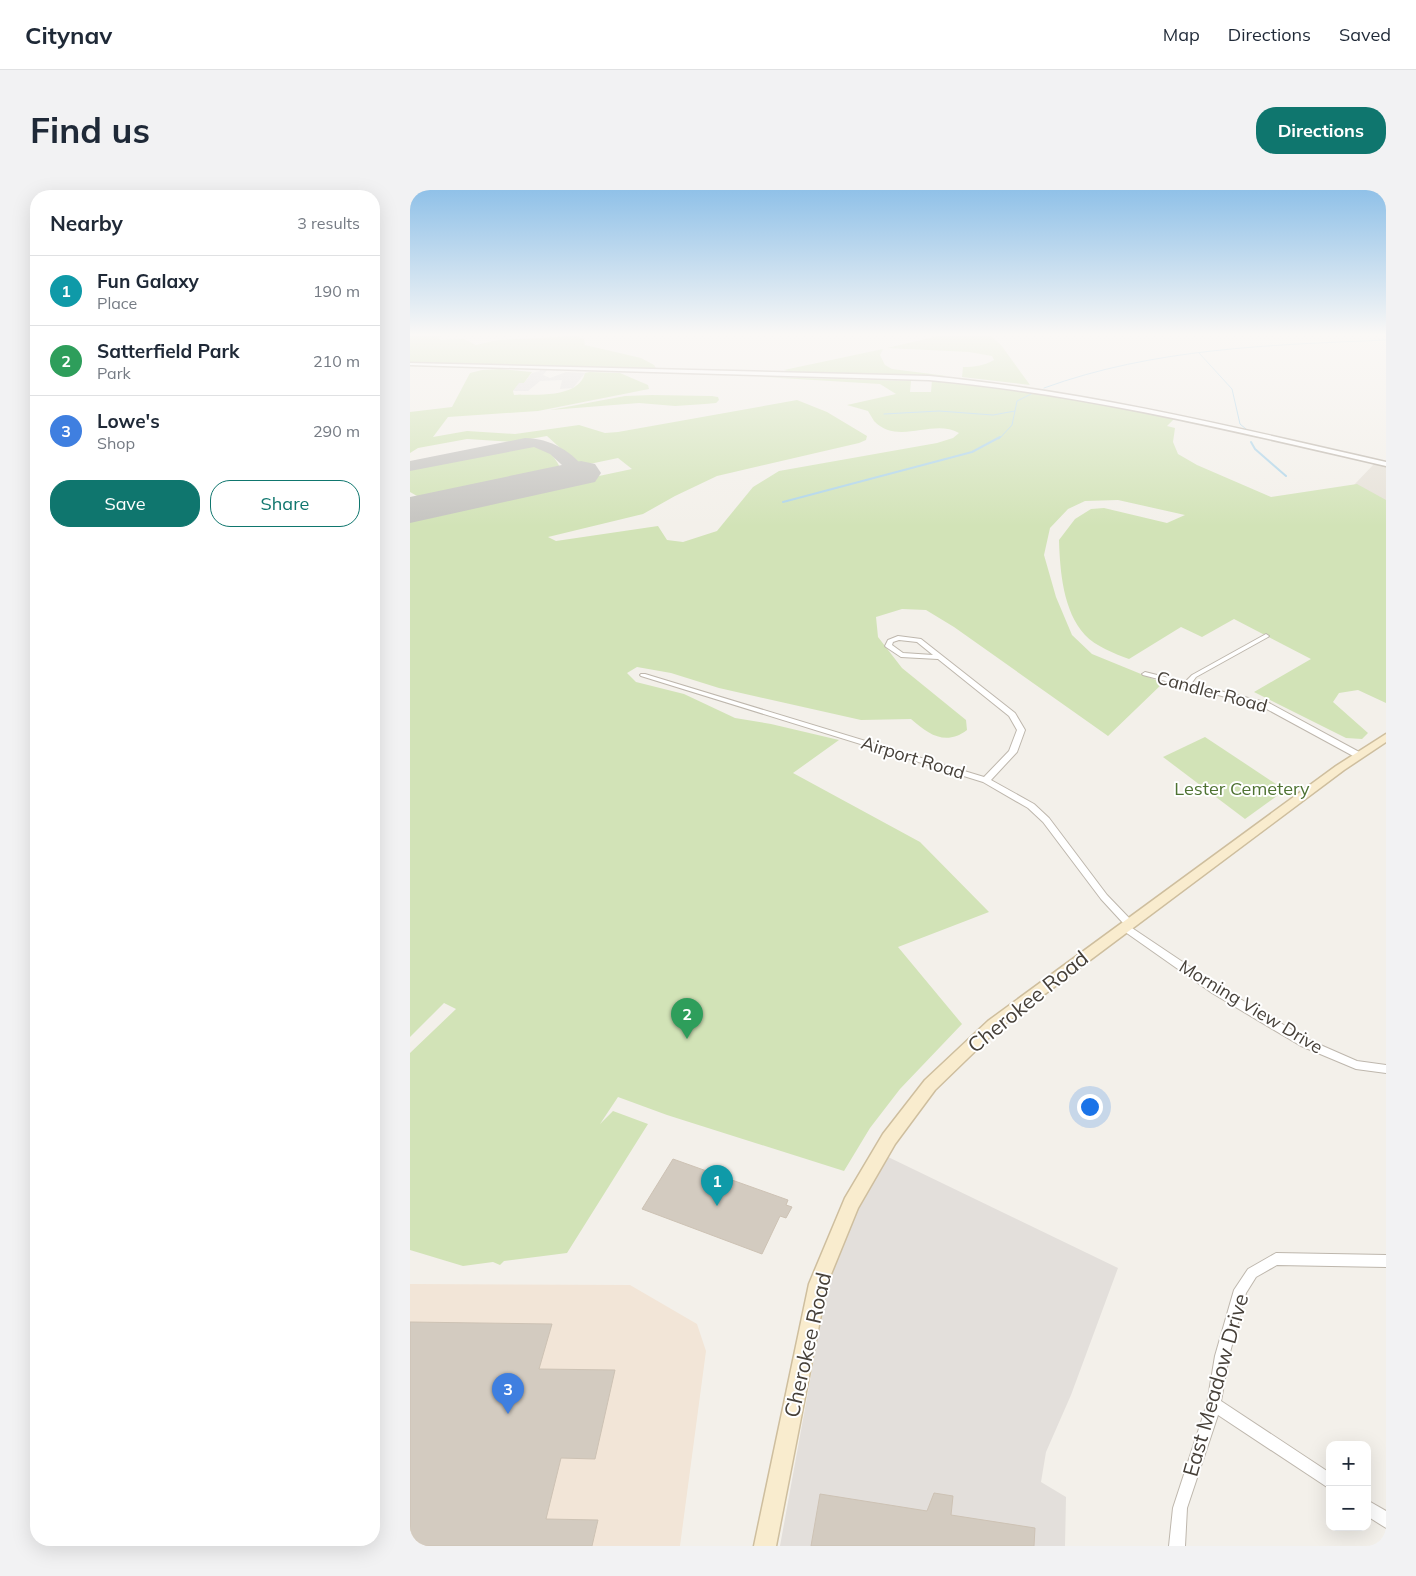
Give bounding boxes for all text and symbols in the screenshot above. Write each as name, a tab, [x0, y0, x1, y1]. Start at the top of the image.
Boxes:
text: Citynav	[25, 20, 112, 50]
text: Map	[1163, 23, 1200, 46]
text: Directions	[1228, 23, 1311, 46]
text: Saved	[1339, 23, 1391, 46]
button: Directions	[1256, 107, 1386, 154]
text: Find us	[30, 108, 150, 152]
text: Nearby	[50, 210, 123, 236]
text: 3 results	[297, 213, 360, 233]
text: Fun Galaxy	[97, 269, 199, 293]
text: 1	[61, 281, 71, 301]
text: 190 m	[313, 281, 360, 301]
text: Place	[97, 293, 137, 313]
text: Satterfield Park	[97, 339, 239, 363]
text: 2	[61, 351, 71, 371]
text: 210 m	[313, 351, 360, 371]
text: Park	[97, 363, 131, 383]
text: Lowe's	[97, 409, 160, 433]
text: 3	[61, 421, 71, 441]
text: 290 m	[313, 421, 360, 441]
text: Shop	[97, 433, 135, 453]
button: Save	[50, 480, 200, 527]
button: Share	[210, 480, 360, 527]
street label: Candler Road	[1154, 666, 1270, 717]
street label: Airport Road	[858, 731, 968, 784]
park label: Lester Cemetery	[1174, 777, 1310, 800]
street label: Cherokee Road	[962, 945, 1093, 1058]
street label: Morning View Drive	[1175, 955, 1327, 1059]
pin: 2	[671, 998, 703, 1039]
your location	[1077, 1094, 1103, 1120]
pin: 1	[701, 1165, 733, 1206]
street label: Cherokee Road	[778, 1270, 836, 1420]
street label: East Meadow Drive	[1177, 1290, 1254, 1479]
pin: 3	[492, 1373, 524, 1414]
map controls	[1326, 1441, 1371, 1531]
button: +	[1326, 1441, 1371, 1486]
button: −	[1326, 1486, 1371, 1531]

